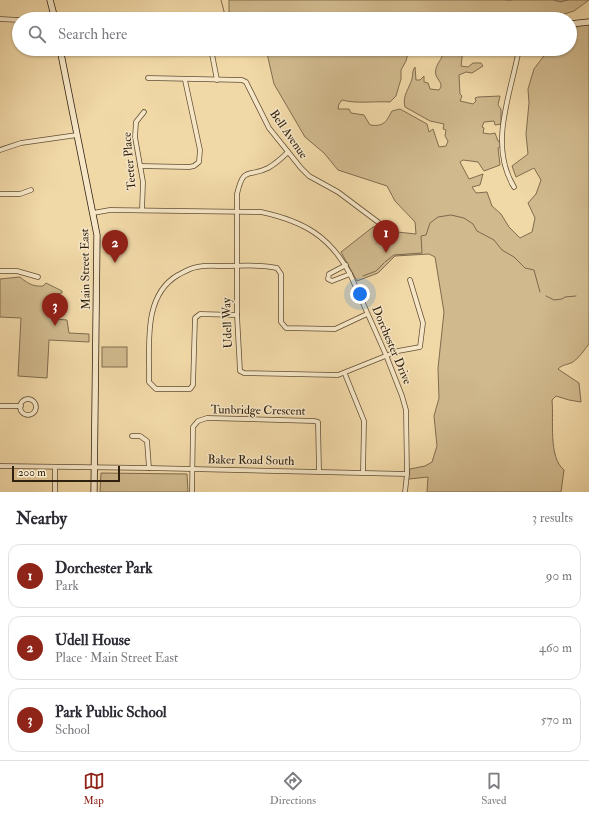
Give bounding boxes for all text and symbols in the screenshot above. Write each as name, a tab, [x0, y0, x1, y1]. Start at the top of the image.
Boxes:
search box	[12, 12, 577, 56]
icon: search	[26, 23, 48, 45]
text: Search here	[58, 25, 127, 44]
street label: Bell Avenue	[266, 107, 311, 162]
street label: Teeter Place	[119, 131, 140, 191]
pin: 1	[373, 220, 399, 253]
street label: Main Street East	[77, 228, 94, 310]
pin: 2	[102, 230, 128, 263]
your location	[350, 284, 370, 304]
pin: 3	[42, 293, 68, 326]
street label: Udell Way	[219, 297, 236, 349]
street label: Dorchester Drive	[368, 304, 415, 387]
street label: Tunbridge Crescent	[210, 402, 306, 419]
street label: Baker Road South	[207, 452, 295, 469]
scale bar	[12, 464, 120, 483]
text: 200 m	[18, 466, 46, 479]
text: Nearby	[16, 508, 67, 529]
text: 3 results	[532, 510, 573, 526]
text: Dorchester Park	[55, 559, 152, 578]
text: 1	[28, 568, 32, 584]
text: 90 m	[546, 568, 572, 584]
text: Park	[55, 578, 79, 594]
text: Udell House	[55, 631, 130, 650]
text: 2	[27, 640, 33, 656]
text: 460 m	[539, 640, 572, 656]
text: Place · Main Street East	[55, 650, 178, 666]
text: Park Public School	[55, 703, 167, 722]
text: 3	[28, 712, 33, 728]
text: 570 m	[541, 712, 572, 728]
text: School	[55, 722, 90, 738]
tab: Map	[83, 770, 105, 807]
tab: Directions	[270, 770, 316, 807]
tab: Saved	[481, 770, 506, 807]

